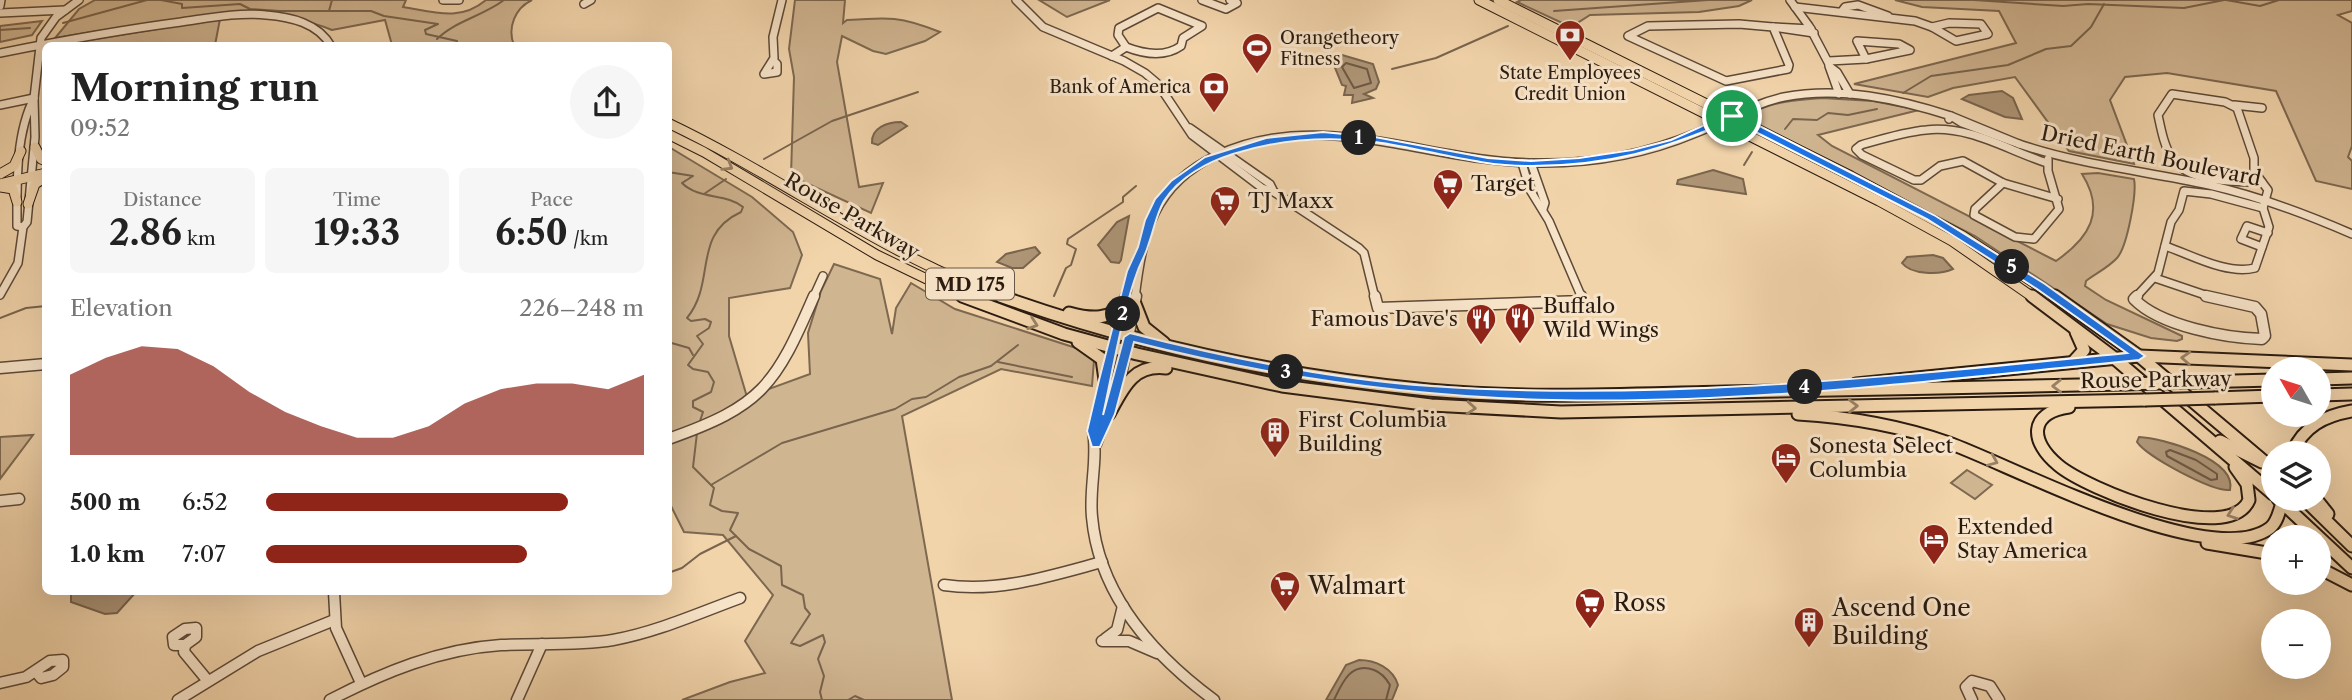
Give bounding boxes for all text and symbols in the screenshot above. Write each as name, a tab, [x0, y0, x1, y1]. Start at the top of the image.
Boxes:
bank icon: State Employees Credit Union	[1553, 18, 1587, 62]
place label: Orangetheory Fitness	[1280, 27, 1400, 70]
sports icon: Orangetheory Fitness	[1240, 31, 1274, 75]
place label: State Employees Credit Union	[1499, 62, 1641, 105]
text: Morning run	[70, 64, 319, 111]
button: share	[570, 65, 644, 139]
bank icon: Bank of America	[1197, 70, 1231, 114]
place label: Bank of America	[1049, 76, 1191, 98]
pin	[1702, 86, 1762, 146]
icon: arrive	[1713, 97, 1751, 135]
text: 09:52	[70, 114, 130, 142]
pin: 1	[1342, 120, 1376, 156]
street label: Dried Earth Boulevard	[2039, 120, 2264, 191]
text: 1	[1354, 126, 1363, 149]
one-way arrow	[721, 158, 734, 171]
street label: Rouse Parkway	[780, 167, 924, 264]
supermarket icon: Target	[1431, 167, 1465, 211]
place label: Target	[1471, 171, 1535, 196]
supermarket icon: TJ Maxx	[1208, 184, 1242, 228]
text: Distance	[123, 188, 202, 211]
text: Time	[333, 188, 381, 211]
text: Pace	[530, 188, 573, 211]
place label: TJ Maxx	[1248, 188, 1334, 213]
text: 2.86	[109, 211, 182, 254]
text: 19:33	[314, 211, 400, 254]
text: 6:50	[495, 211, 568, 254]
text: km	[182, 227, 216, 250]
text: /km	[568, 227, 608, 250]
pin: 5	[1994, 250, 2030, 284]
text: 5	[2006, 255, 2017, 278]
road number: MD 175	[926, 268, 1014, 300]
place label: Buffalo Wild Wings	[1542, 293, 1659, 342]
text: Elevation	[70, 294, 173, 322]
text: 226–248 m	[519, 294, 644, 322]
pin: 2	[1106, 296, 1140, 332]
restaurant icon: Buffalo Wild Wings	[1503, 301, 1537, 345]
text: 2	[1117, 302, 1128, 325]
restaurant icon: Famous Dave's	[1464, 302, 1498, 346]
place label: Famous Dave's	[1311, 306, 1458, 331]
one-way arrow	[1027, 316, 1039, 330]
one-way arrow	[2180, 351, 2191, 366]
pin: 3	[1268, 354, 1304, 390]
north arrow	[2261, 357, 2331, 427]
map controls	[2261, 357, 2331, 679]
text: 3	[1280, 360, 1291, 383]
street label: Rouse Parkway	[2080, 366, 2232, 393]
pin: 4	[1787, 370, 1822, 404]
text: 4	[1799, 375, 1810, 398]
one-way arrow	[2051, 378, 2062, 393]
one-way arrow	[1848, 398, 1859, 414]
one-way arrow	[1465, 400, 1476, 415]
place label: First Columbia Building	[1298, 407, 1448, 456]
building icon: First Columbia Building	[1258, 415, 1292, 459]
place label: Sonesta Select Columbia	[1809, 433, 1954, 482]
hotel icon: Sonesta Select Columbia	[1769, 441, 1803, 485]
button: layers	[2261, 441, 2331, 511]
one-way arrow	[1986, 453, 1998, 467]
text: 500 m	[70, 488, 141, 516]
text: 6:52	[182, 488, 228, 516]
one-way arrow	[2226, 506, 2239, 520]
place label: Extended Stay America	[1957, 514, 2088, 563]
hotel icon: Extended Stay America	[1917, 522, 1951, 566]
button: +	[2261, 525, 2331, 595]
text: 1.0 km	[70, 540, 145, 568]
text: 7:07	[182, 540, 226, 568]
supermarket icon: Walmart	[1268, 569, 1302, 613]
place label: Walmart	[1307, 571, 1406, 600]
supermarket icon: Ross	[1573, 586, 1607, 630]
place label: Ross	[1613, 588, 1666, 617]
place label: Ascend One Building	[1831, 593, 1971, 650]
building icon: Ascend One Building	[1792, 605, 1826, 649]
button: −	[2261, 609, 2331, 679]

